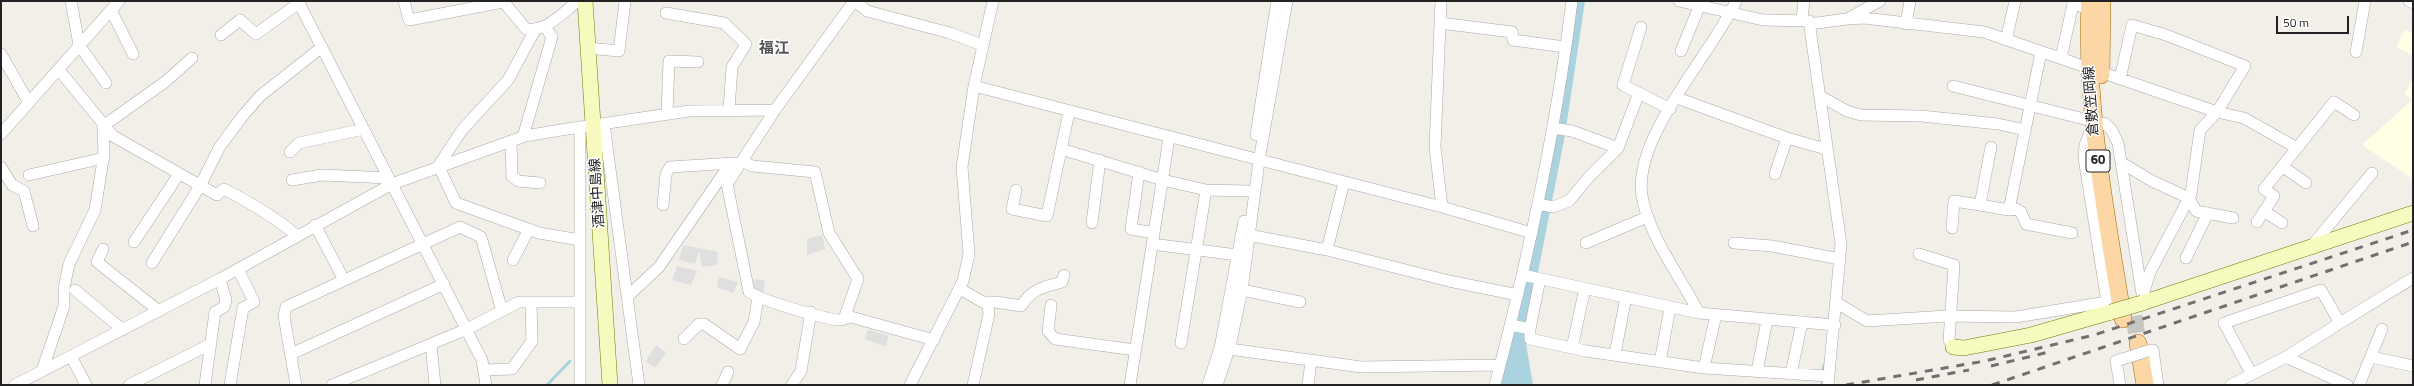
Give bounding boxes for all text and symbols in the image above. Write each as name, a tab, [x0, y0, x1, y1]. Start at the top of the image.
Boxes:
scale bar	[2278, 8, 2351, 34]
text: 50 m	[2283, 13, 2309, 32]
district label: 福江	[759, 40, 789, 58]
street label: 倉敷笠岡線	[2081, 65, 2103, 137]
road number: 60	[2086, 150, 2110, 172]
street label: 酒津中島線	[587, 157, 609, 229]

